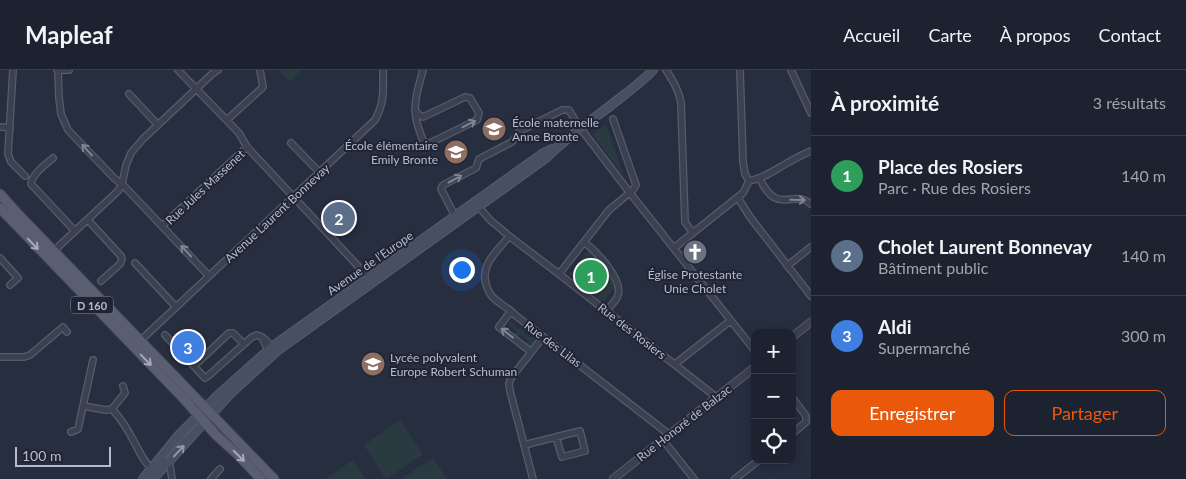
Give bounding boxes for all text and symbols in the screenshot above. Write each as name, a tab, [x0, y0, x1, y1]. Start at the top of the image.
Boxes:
text: Mapleaf	[25, 20, 113, 49]
text: Accueil	[843, 24, 900, 46]
text: Carte	[928, 24, 972, 46]
text: À propos	[1000, 24, 1071, 46]
text: Contact	[1099, 24, 1161, 46]
text: À proximité	[831, 90, 939, 115]
text: 3 résultats	[1093, 93, 1166, 112]
place label: École maternelle Anne Bronte	[512, 115, 599, 144]
school or university icon: École maternelle Anne Bronte	[481, 116, 507, 142]
one-way arrow	[461, 119, 476, 128]
place label: École élémentaire Emily Bronte	[345, 138, 438, 167]
school or university icon: École élémentaire Emily Bronte	[443, 139, 469, 165]
one-way arrow	[81, 143, 93, 156]
street label: Rue Jules Massenet	[162, 146, 248, 228]
text: Place des Rosiers	[878, 155, 1023, 178]
street label: Avenue Laurent Bonnevay	[221, 160, 333, 266]
text: 1	[842, 166, 852, 185]
text: 140 m	[1121, 166, 1166, 185]
one-way arrow	[447, 174, 462, 183]
text: Parc · Rue des Rosiers	[878, 178, 1031, 197]
one-way arrow	[790, 195, 806, 205]
pin: 2	[323, 199, 355, 237]
street label: Avenue de l’Europe	[324, 228, 416, 298]
text: Cholet Laurent Bonnevay	[878, 235, 1092, 258]
one-way arrow	[27, 237, 39, 250]
church icon: Église Protestante Unie Cholet	[682, 239, 708, 265]
one-way arrow	[180, 245, 192, 258]
text: 2	[842, 246, 852, 265]
text: 140 m	[1121, 246, 1166, 265]
your location	[449, 257, 475, 283]
pin: 1	[575, 257, 607, 295]
text: Bâtiment public	[878, 258, 988, 277]
place label: Église Protestante Unie Cholet	[648, 267, 742, 296]
road number: D 160	[71, 296, 113, 314]
street label: Rue des Rosiers	[595, 300, 669, 362]
text: Aldi	[878, 315, 912, 338]
street label: Rue des Lilas	[521, 318, 585, 370]
text: 3	[842, 326, 852, 345]
text: 300 m	[1121, 326, 1166, 345]
pin: 3	[172, 328, 204, 366]
one-way arrow	[500, 328, 514, 338]
map controls	[751, 329, 796, 464]
button: +	[751, 329, 796, 374]
text: Supermarché	[878, 338, 970, 357]
place label: Lycée polyvalent Europe Robert Schuman	[390, 350, 517, 379]
school or university icon: Lycée polyvalent Europe Robert Schuman	[360, 351, 386, 377]
one-way arrow	[140, 354, 152, 366]
button: −	[751, 374, 796, 419]
street label: Rue Honoré de Balzac	[634, 381, 734, 465]
button: Enregistrer	[831, 390, 994, 436]
button: Partager	[1004, 390, 1166, 436]
button: locate	[751, 419, 796, 464]
scale bar	[15, 444, 111, 467]
one-way arrow	[173, 444, 185, 457]
text: 100 m	[22, 447, 61, 464]
one-way arrow	[233, 450, 245, 463]

